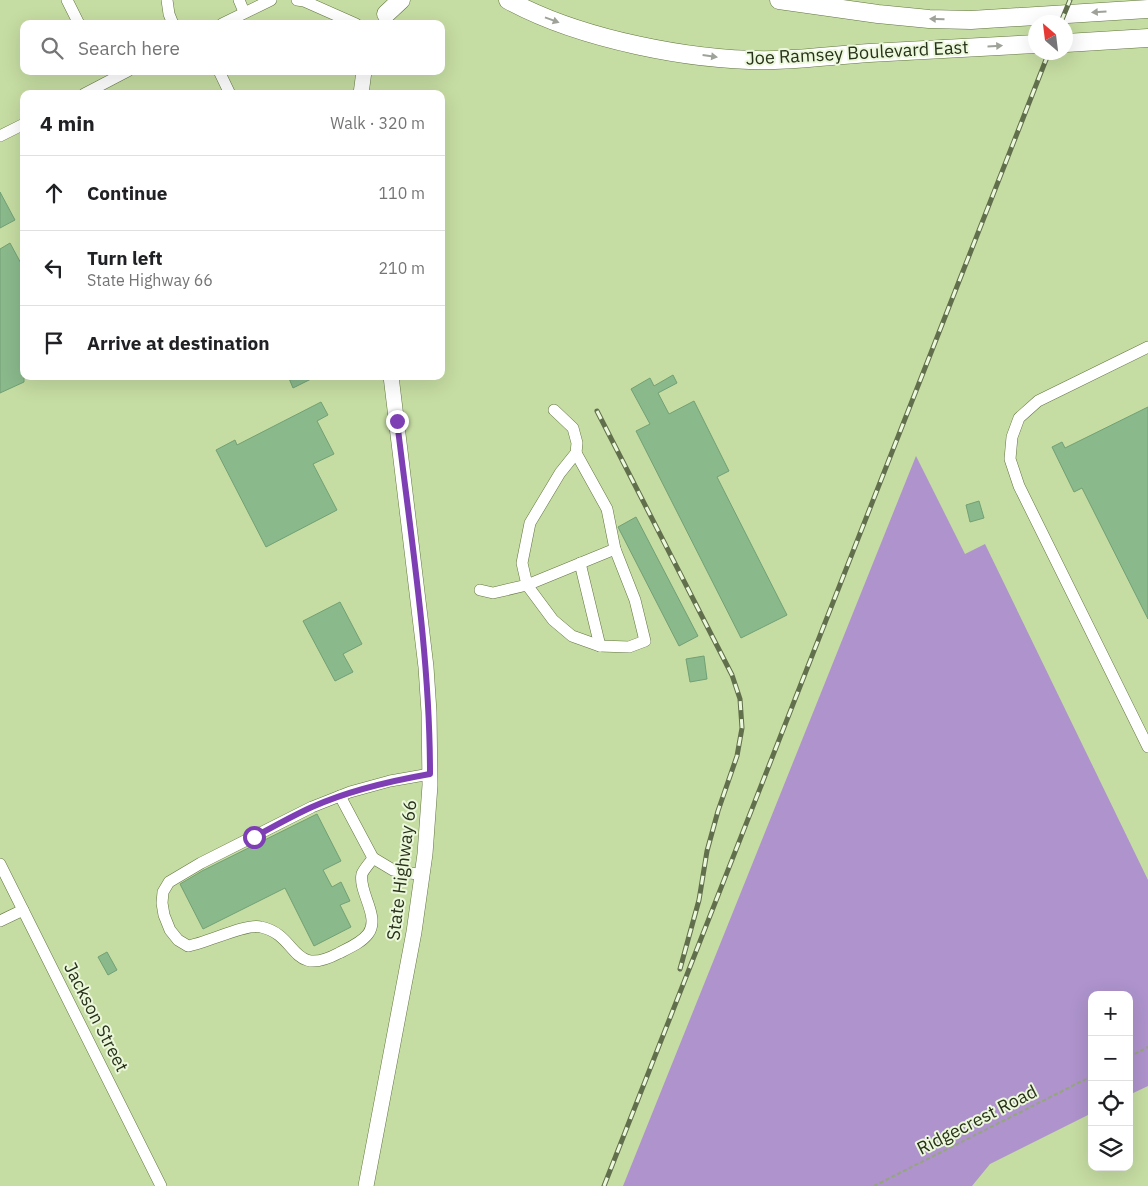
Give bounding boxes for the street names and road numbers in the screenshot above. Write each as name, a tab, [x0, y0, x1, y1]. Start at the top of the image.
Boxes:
street label: Joe Ramsey Boulevard East	[745, 35, 969, 70]
street label: State Highway 66	[381, 798, 422, 942]
street label: Jackson Street	[59, 958, 134, 1075]
street label: Ridgecrest Road	[913, 1079, 1041, 1160]

